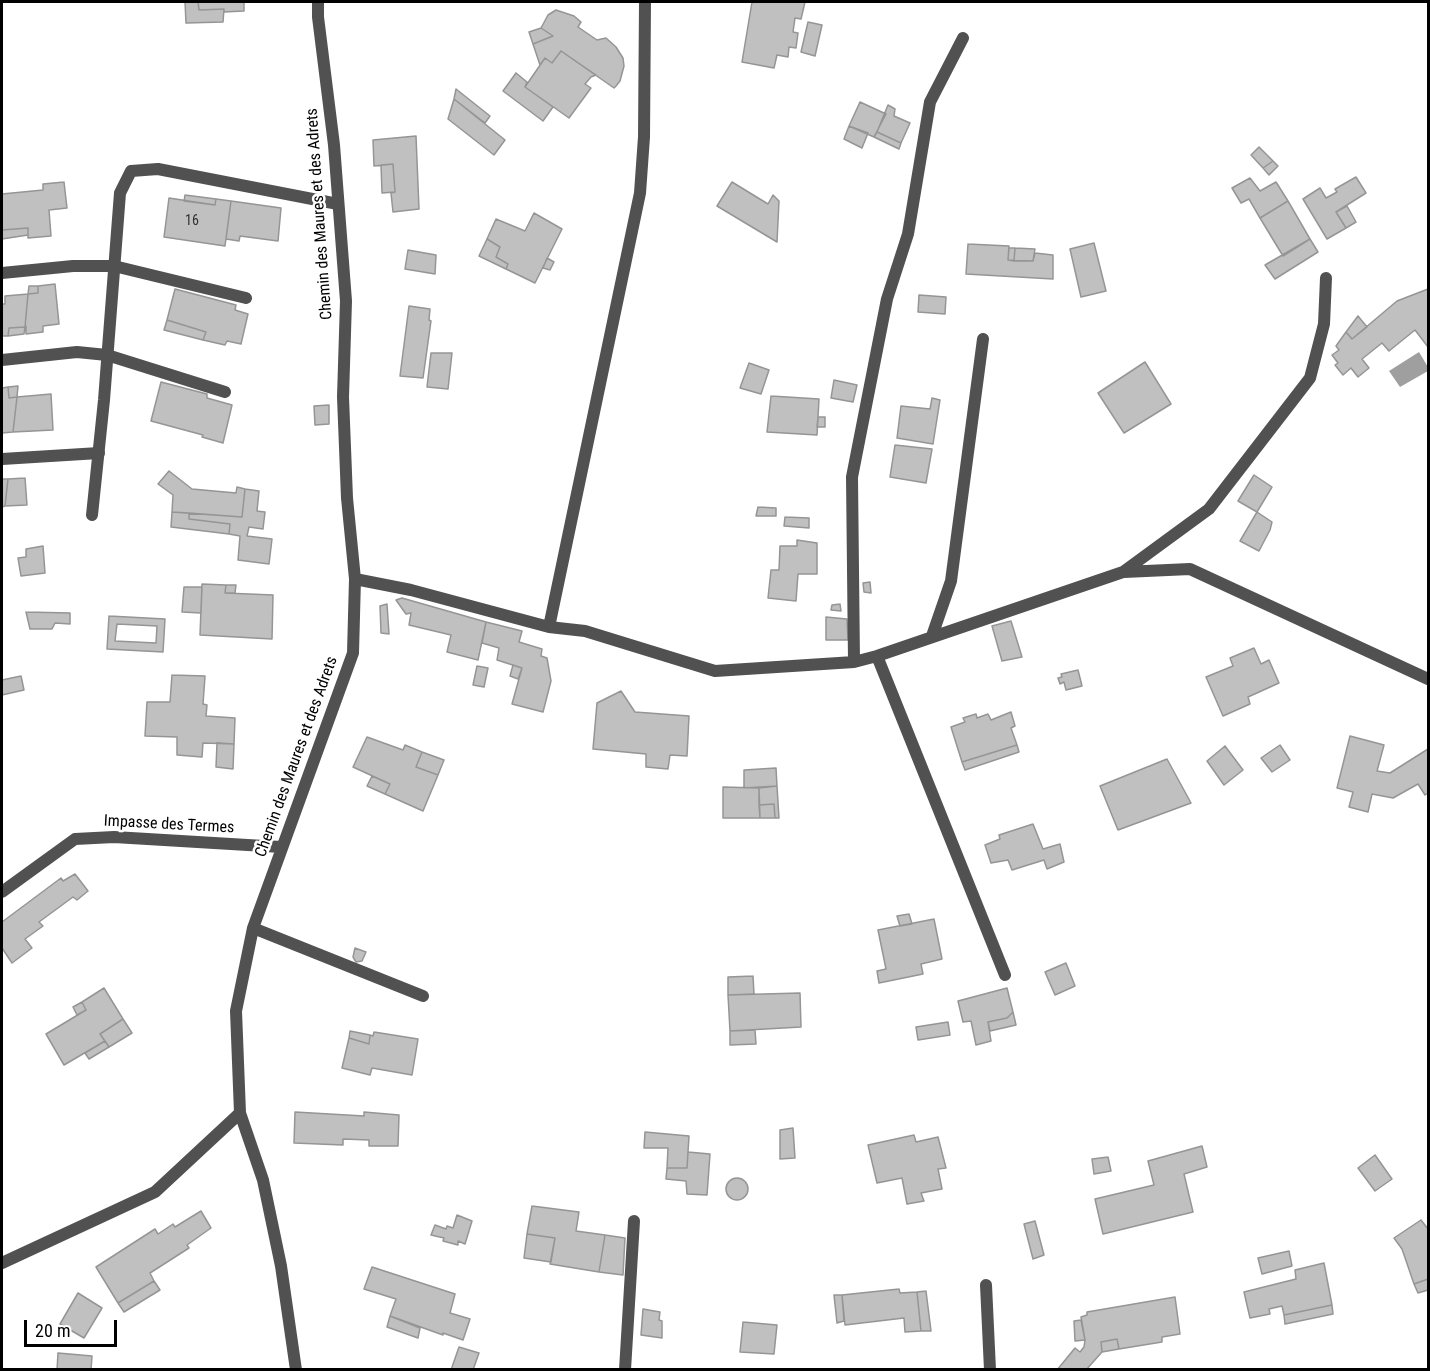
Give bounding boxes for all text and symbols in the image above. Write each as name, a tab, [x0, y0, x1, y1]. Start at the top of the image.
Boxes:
street label: Chemin des Maures et des Adrets	[303, 107, 337, 321]
house number: 16	[185, 213, 199, 229]
street label: Chemin des Maures et des Adrets	[252, 654, 342, 860]
street label: Impasse des Termes	[103, 812, 235, 838]
scale bar	[27, 1308, 120, 1346]
text: 20 m	[35, 1320, 70, 1341]

